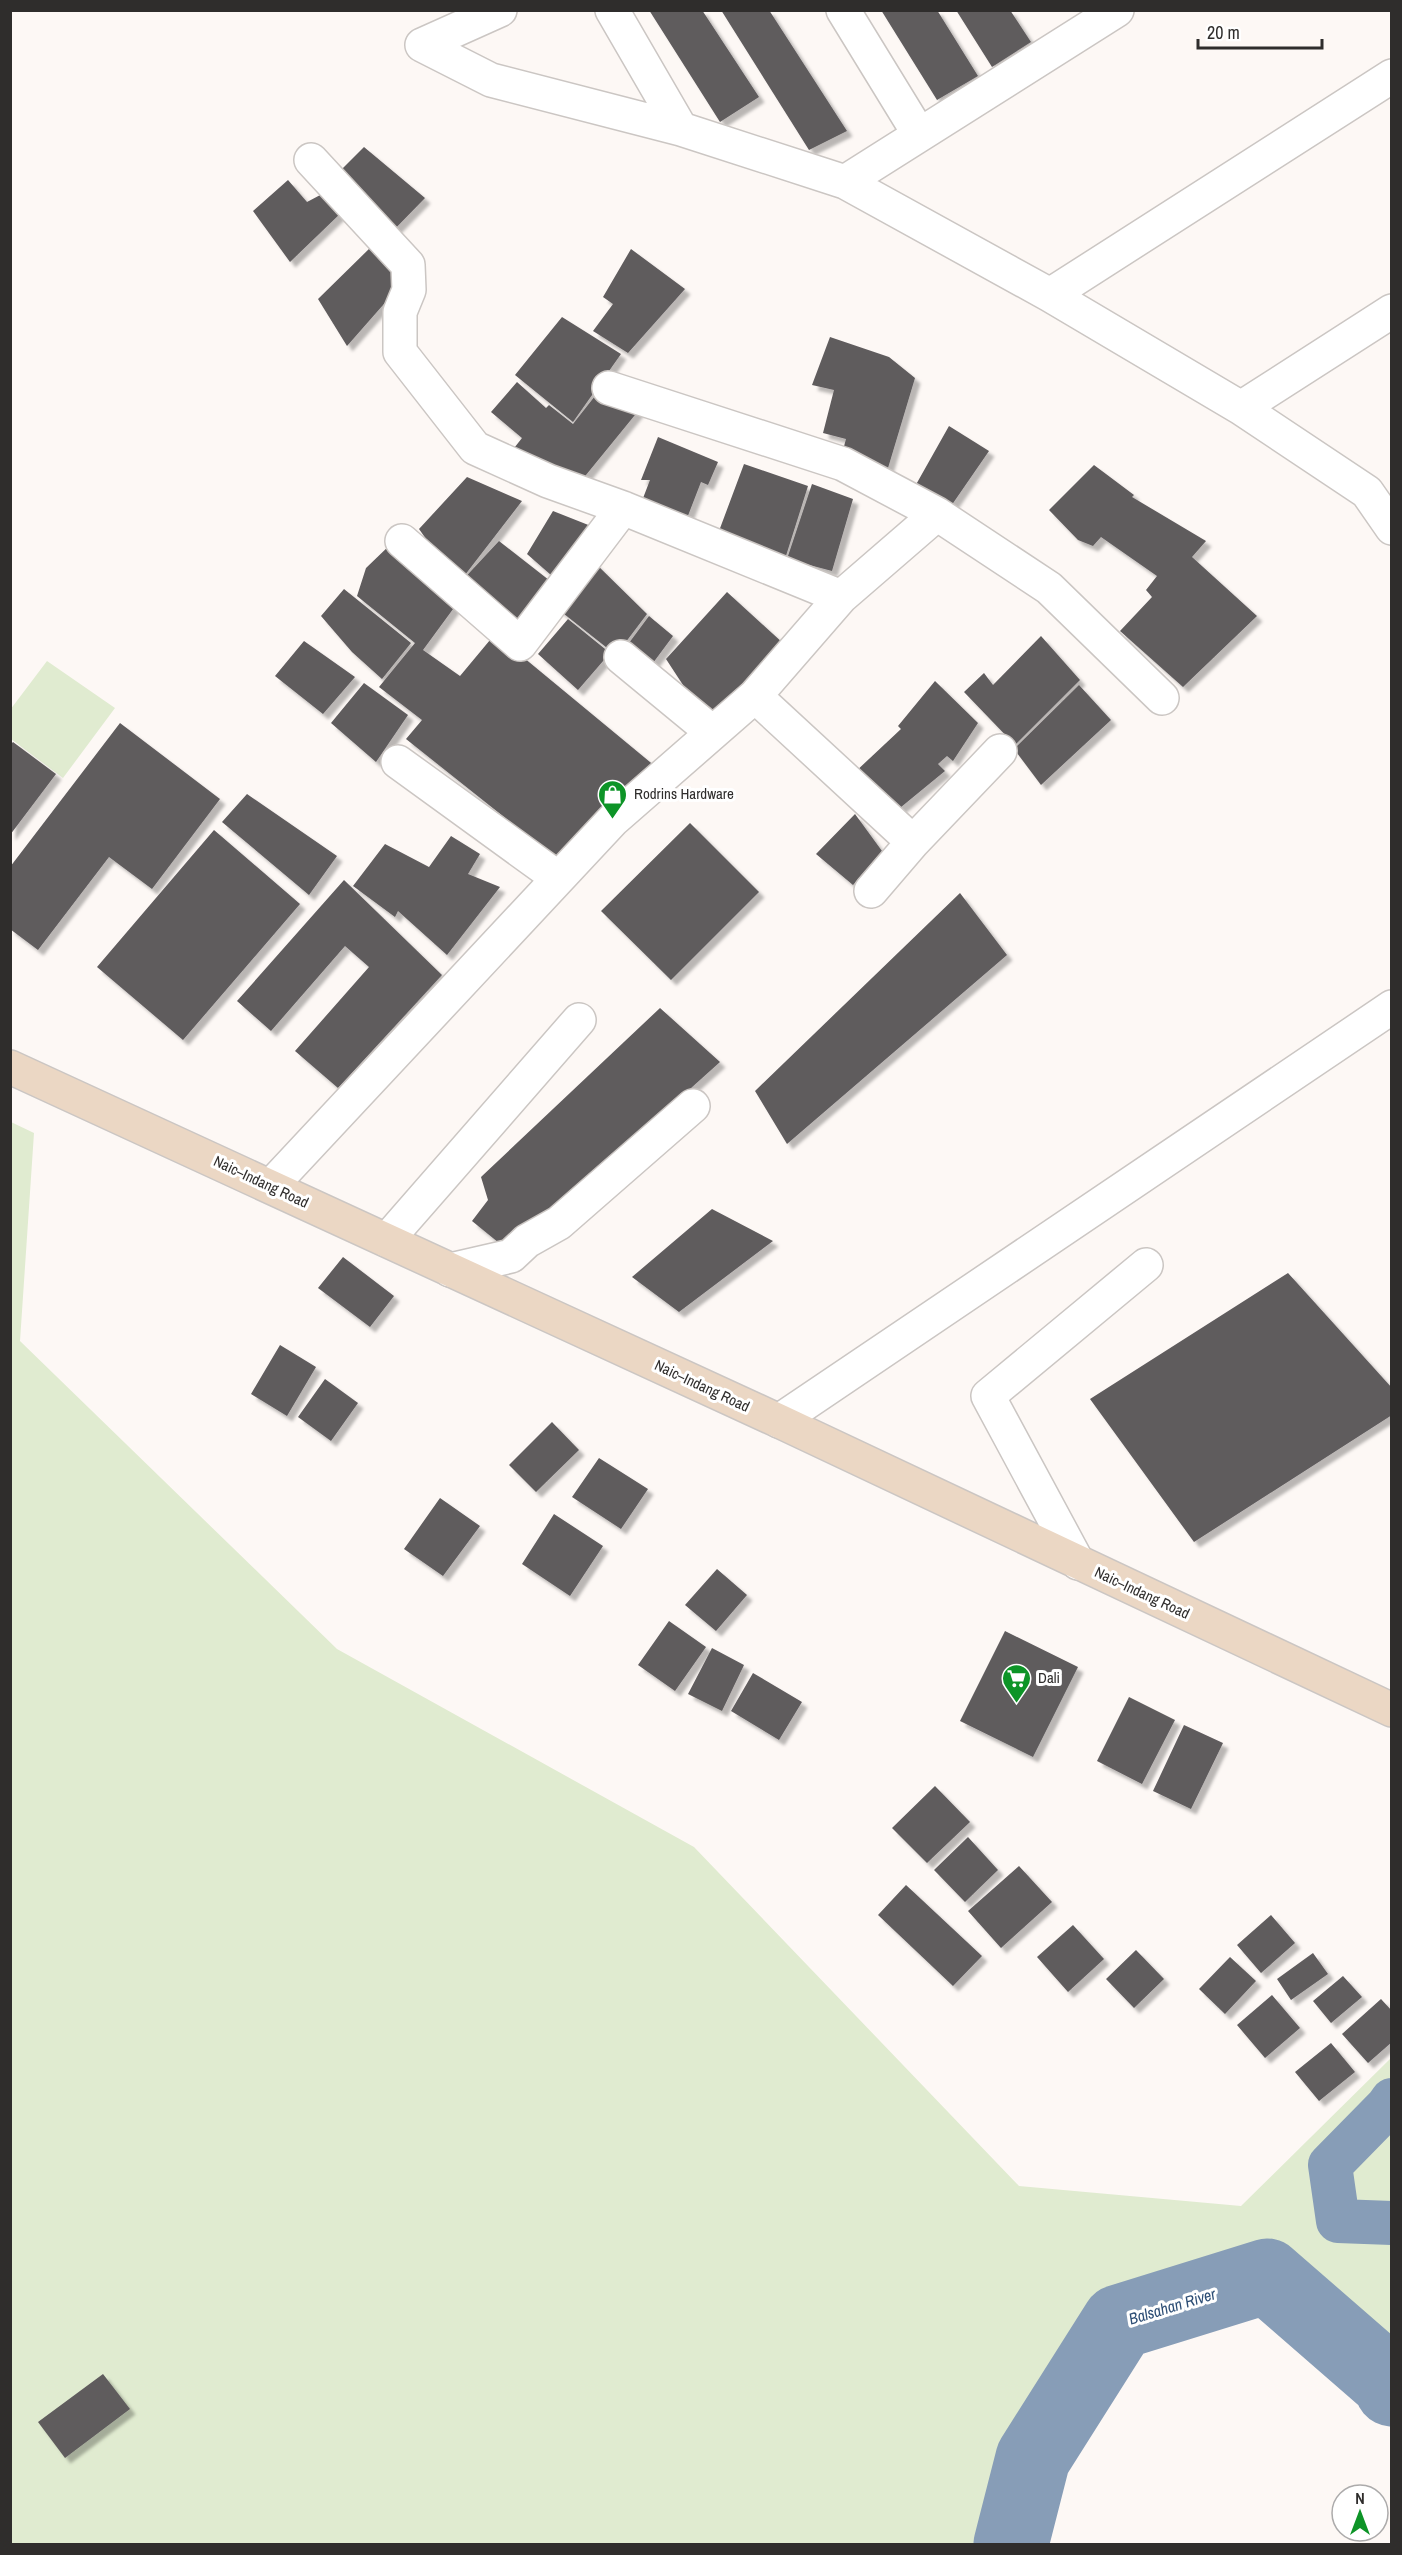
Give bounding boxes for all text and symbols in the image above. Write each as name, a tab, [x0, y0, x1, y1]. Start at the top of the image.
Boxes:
scale bar	[1198, 12, 1322, 50]
text: 20 m	[1207, 20, 1240, 45]
shop icon: Rodrins Hardware	[597, 778, 629, 820]
place label: Rodrins Hardware	[634, 783, 734, 804]
street label: Naic–Indang Road	[210, 1150, 312, 1213]
street label: Naic–Indang Road	[651, 1354, 753, 1417]
street label: Naic–Indang Road	[1091, 1561, 1193, 1624]
supermarket icon: Dali	[1001, 1662, 1033, 1704]
place label: Dali	[1038, 1667, 1060, 1688]
water label: Balsahan River	[1126, 2282, 1219, 2330]
north arrow	[1330, 2483, 1390, 2543]
text: N	[1355, 2487, 1365, 2509]

